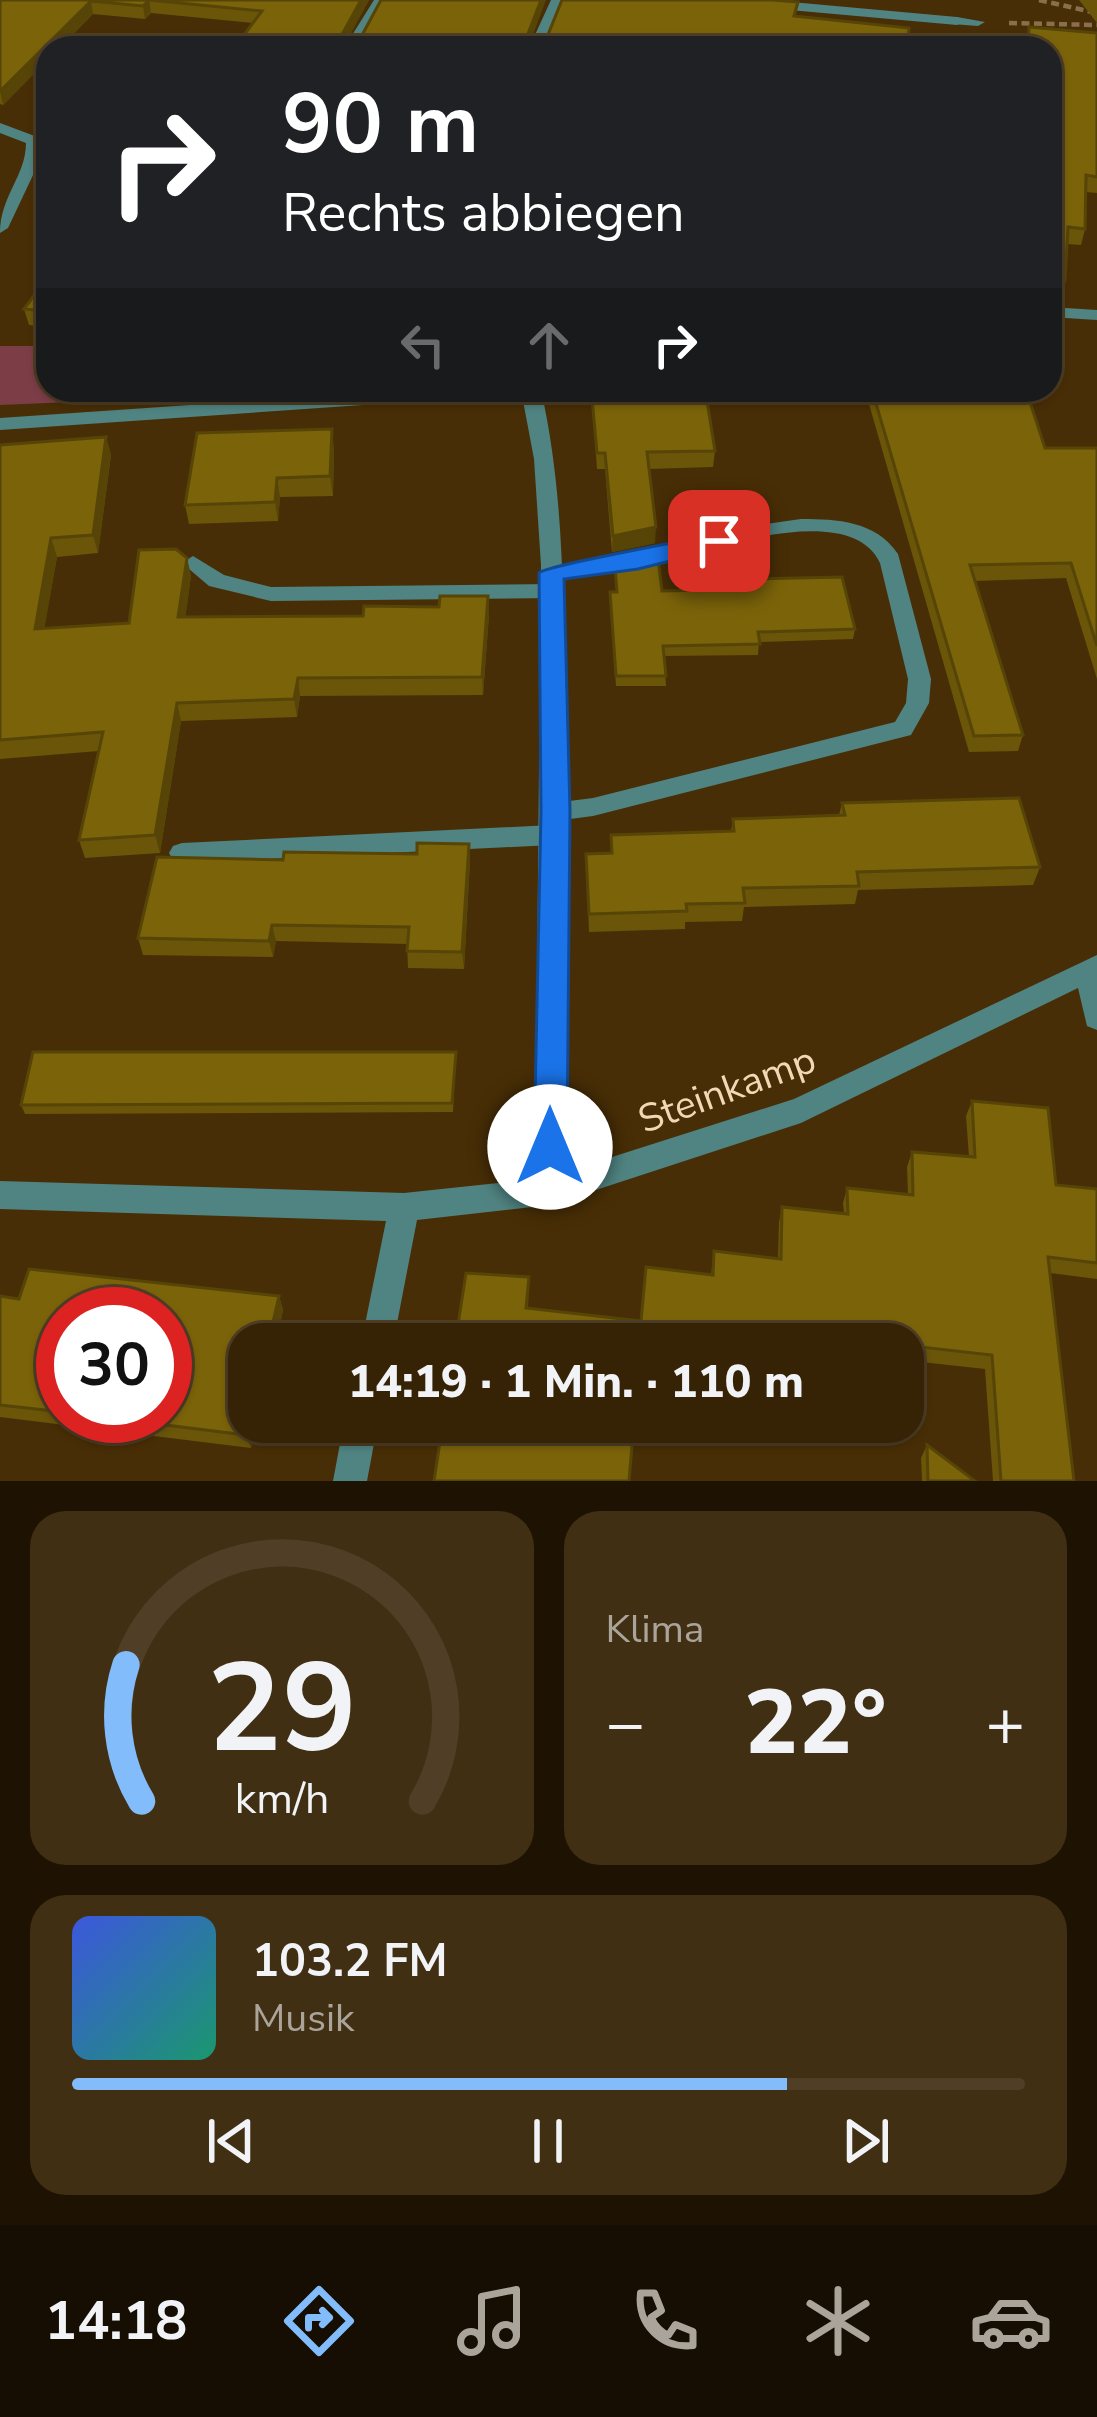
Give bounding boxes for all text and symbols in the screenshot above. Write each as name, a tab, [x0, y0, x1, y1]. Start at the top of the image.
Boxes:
text: 90 m	[282, 67, 479, 182]
icon: right	[84, 84, 240, 240]
text: Rechts abbiegen	[282, 176, 685, 250]
icon: left	[390, 312, 456, 378]
icon: ahead	[516, 312, 582, 378]
icon: right	[642, 312, 708, 378]
pin	[668, 490, 770, 592]
icon: arrive	[686, 508, 752, 574]
street label: Steinkamp	[631, 1033, 823, 1147]
position arrow	[487, 1084, 613, 1210]
speed limit sign: 30	[36, 1287, 192, 1443]
text: 14:19 · 1 Min. · 110 m	[348, 1352, 804, 1413]
text: Klima	[606, 1603, 705, 1656]
text: 29	[207, 1624, 357, 1794]
text: 22°	[744, 1662, 887, 1785]
text: −	[606, 1679, 645, 1769]
text: +	[985, 1679, 1025, 1769]
text: km/h	[234, 1770, 329, 1828]
text: 103.2 FM	[252, 1931, 448, 1992]
text: Musik	[252, 1992, 355, 2045]
icon: previous	[198, 2108, 264, 2174]
icon: pause	[515, 2108, 581, 2174]
icon: next	[833, 2108, 899, 2174]
icon: directions	[277, 2279, 361, 2363]
icon: music	[450, 2279, 534, 2363]
icon: phone	[623, 2279, 707, 2363]
icon: climate	[796, 2279, 880, 2363]
icon: car	[969, 2279, 1053, 2363]
text: 14:18	[45, 2284, 188, 2358]

